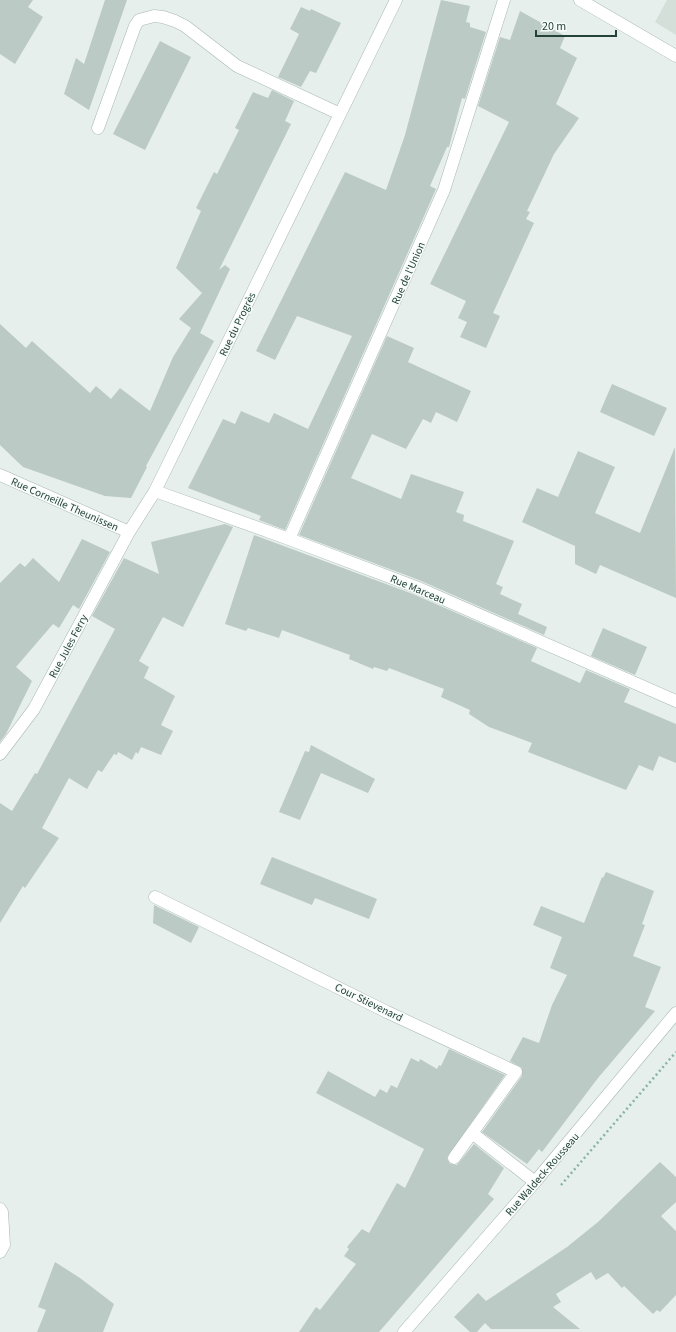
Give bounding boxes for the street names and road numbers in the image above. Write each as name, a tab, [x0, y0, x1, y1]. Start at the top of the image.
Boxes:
street label: Rue de l'Union	[388, 240, 429, 307]
street label: Rue du Progrès	[215, 289, 260, 359]
street label: Rue Corneille Theunissen	[9, 474, 121, 535]
street label: Rue Marceau	[388, 571, 448, 608]
street label: Rue Jules Ferry	[45, 612, 91, 681]
street label: Cour Stievenard	[332, 980, 405, 1025]
street label: Rue Waldeck-Rousseau	[502, 1129, 583, 1219]

